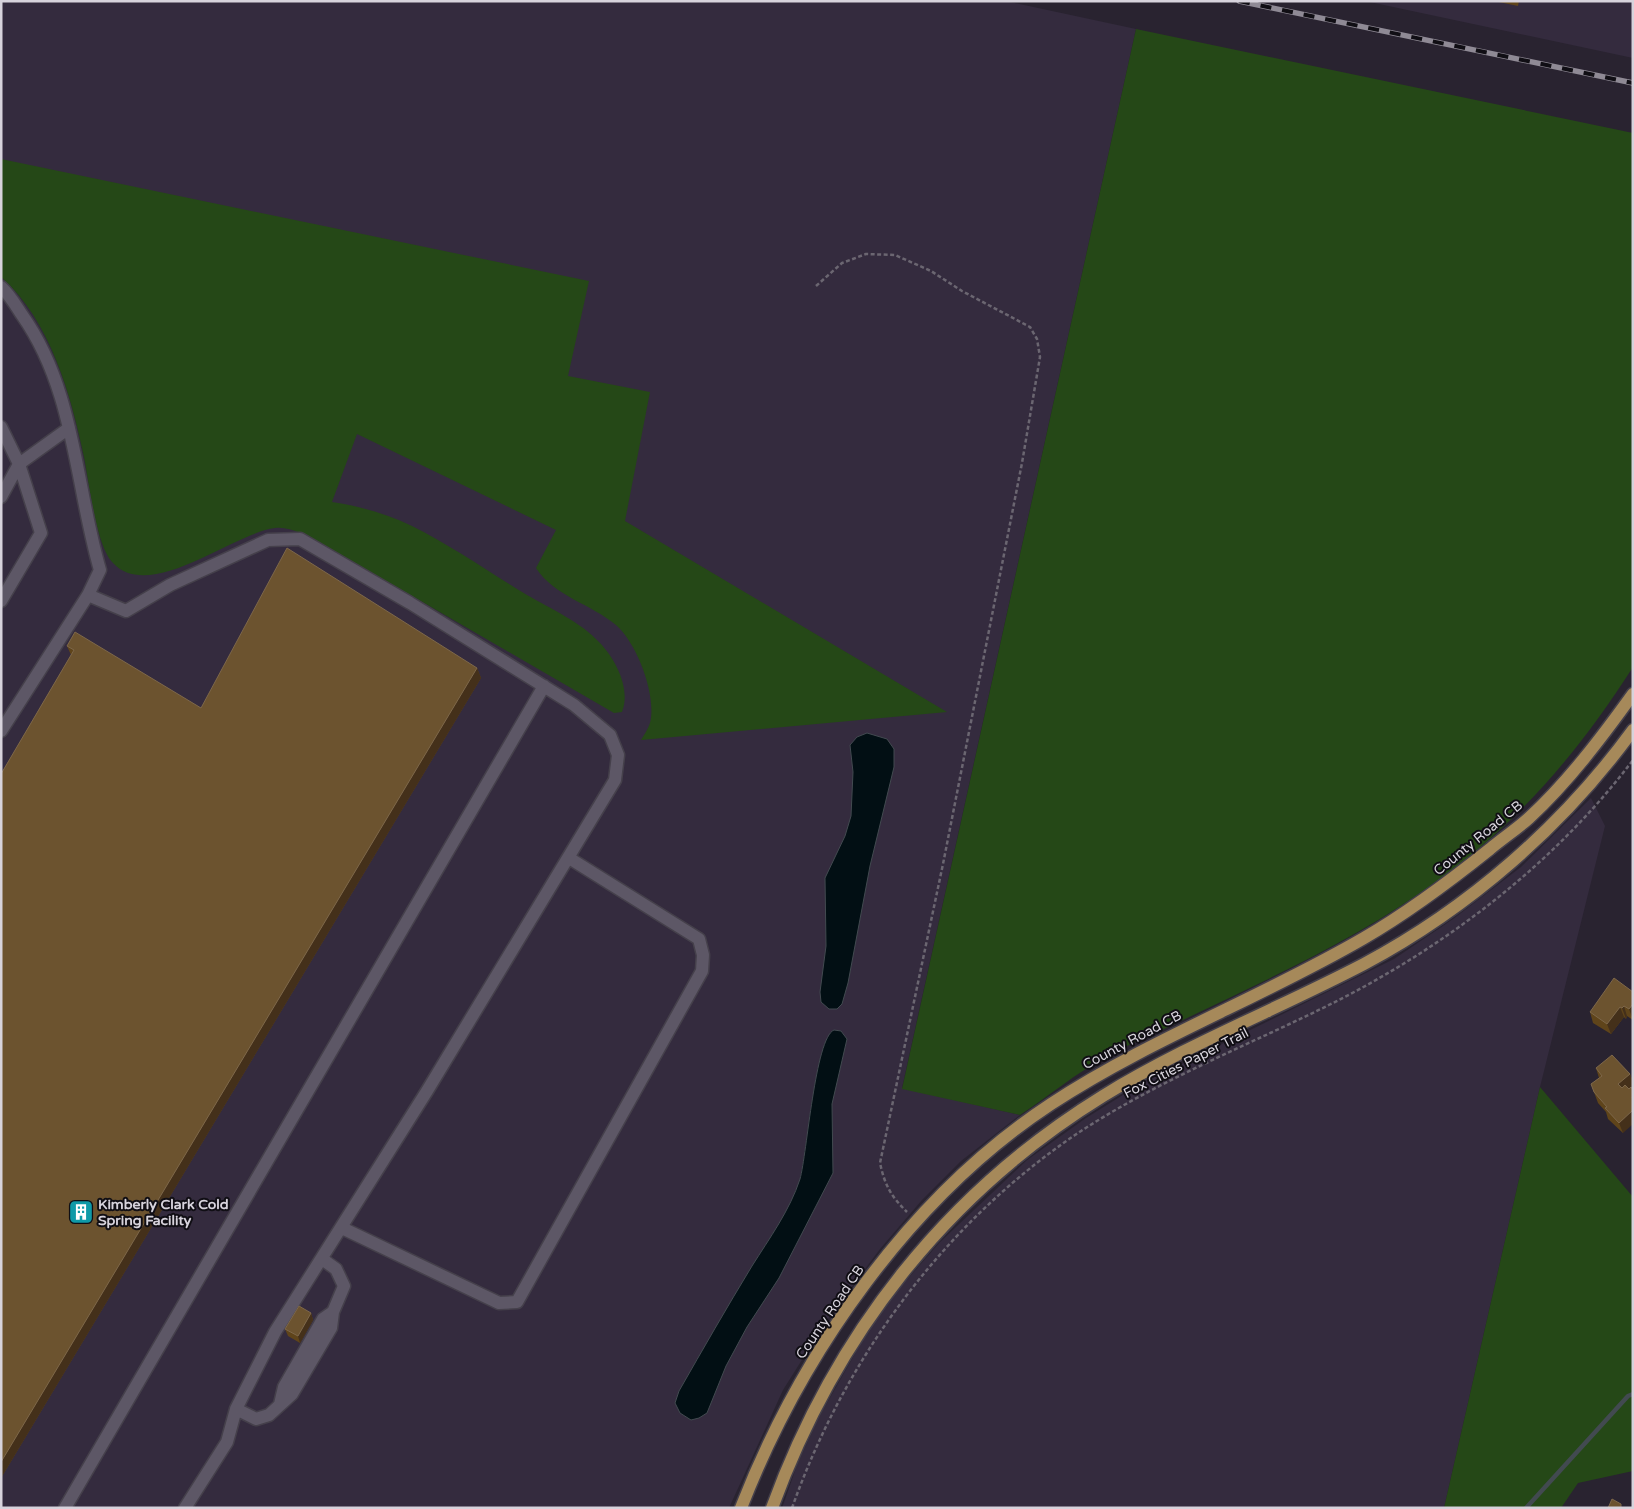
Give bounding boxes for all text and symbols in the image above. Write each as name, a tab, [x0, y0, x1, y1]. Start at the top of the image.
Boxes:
street label: County Road CB	[1430, 797, 1526, 879]
street label: County Road CB	[1080, 1007, 1184, 1073]
street label: Fox Cities Paper Trail	[1120, 1024, 1252, 1102]
place label: Kimberly Clark Cold Spring Facility	[98, 1196, 229, 1229]
building icon: Kimberly Clark Cold Spring Facility	[68, 1199, 94, 1225]
street label: County Road CB	[792, 1262, 868, 1362]

